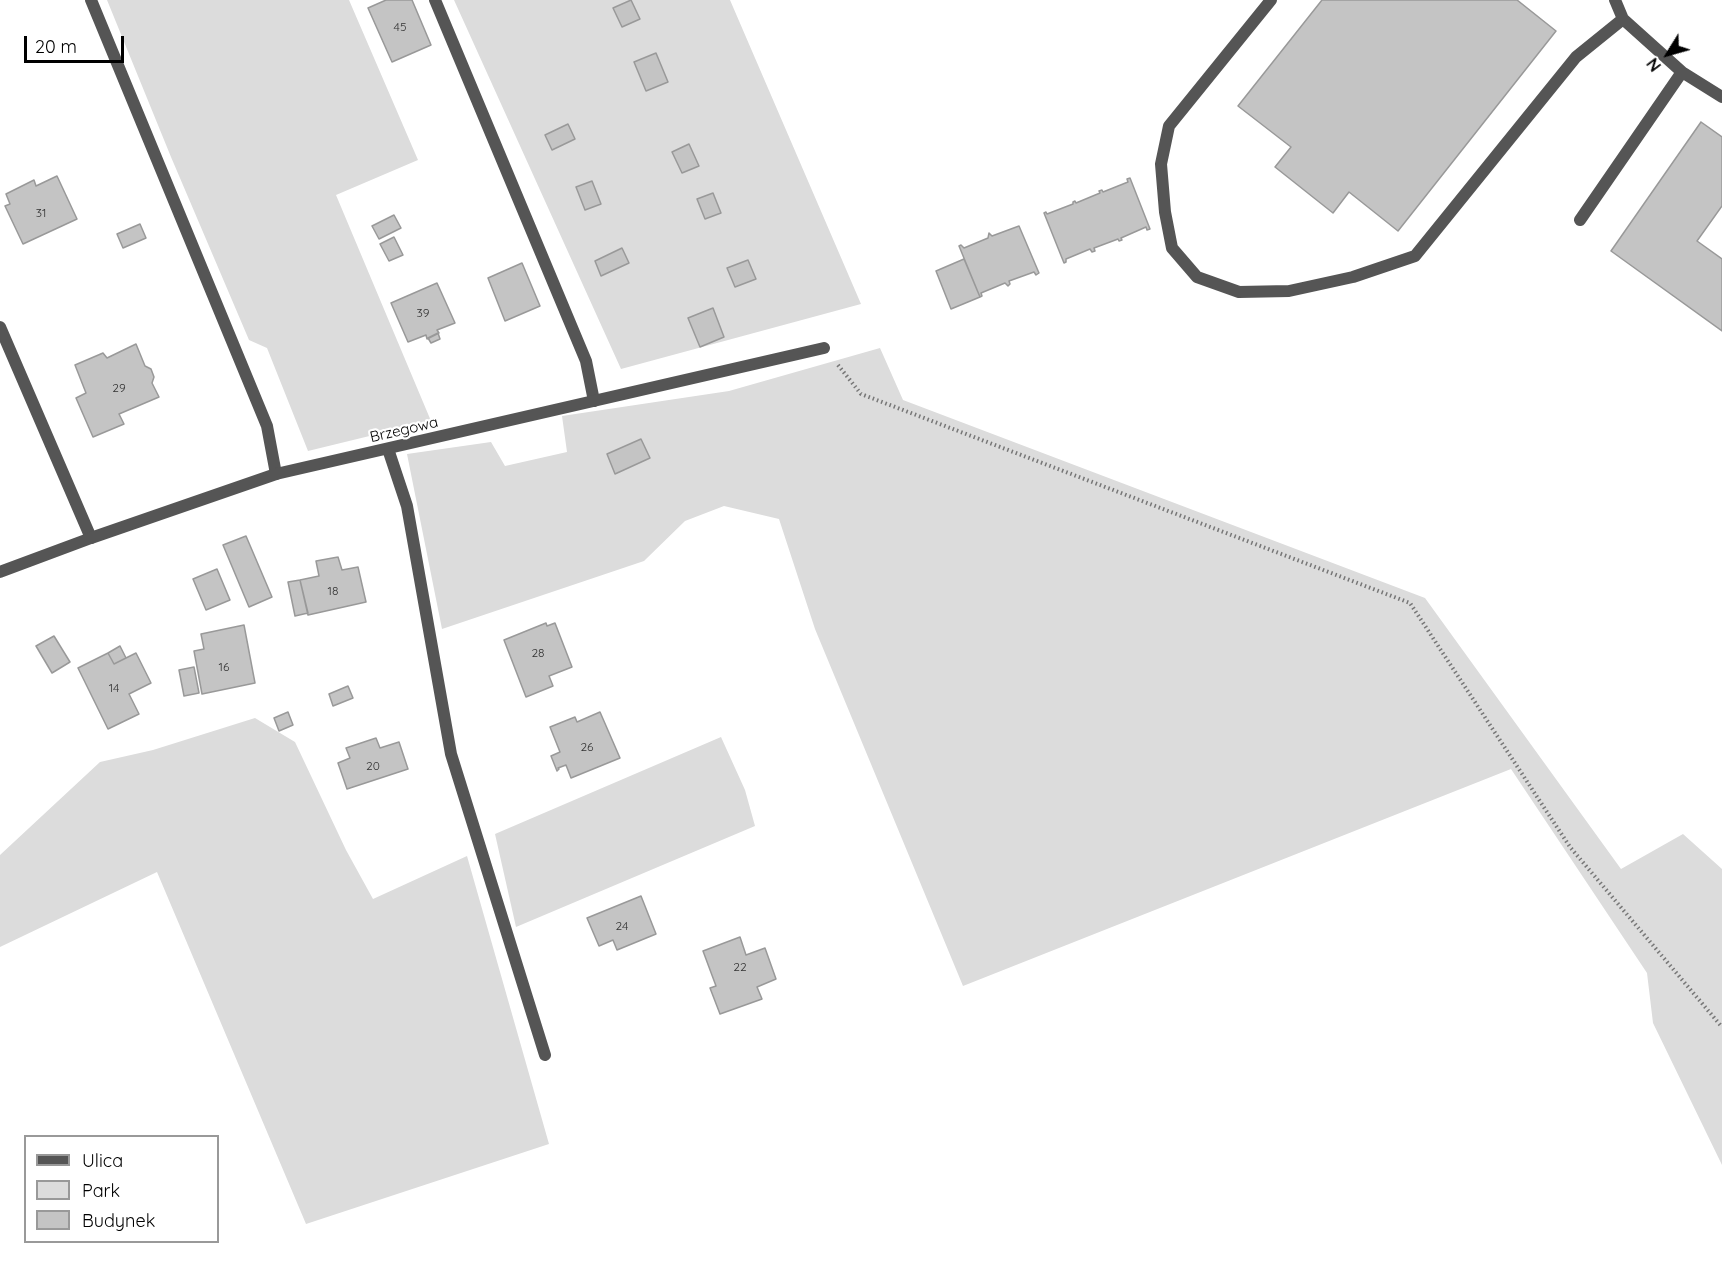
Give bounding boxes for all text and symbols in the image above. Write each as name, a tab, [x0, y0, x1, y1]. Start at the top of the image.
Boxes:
house number: 45	[394, 20, 406, 34]
scale bar	[27, 24, 128, 62]
north arrow	[1638, 24, 1698, 84]
text: 20 m	[35, 35, 77, 58]
text: N	[1642, 54, 1665, 76]
house number: 31	[36, 206, 46, 220]
house number: 39	[417, 306, 429, 320]
house number: 29	[112, 381, 126, 395]
street label: Brzegowa	[368, 413, 440, 447]
house number: 18	[328, 584, 338, 598]
house number: 28	[531, 646, 545, 660]
house number: 16	[219, 660, 229, 674]
house number: 14	[109, 681, 119, 695]
house number: 26	[580, 740, 594, 754]
house number: 20	[366, 759, 380, 773]
house number: 24	[616, 919, 628, 933]
house number: 22	[733, 960, 747, 974]
legend	[24, 1135, 219, 1243]
text: Ulica	[82, 1149, 123, 1172]
text: Park	[82, 1179, 120, 1202]
text: Budynek	[82, 1209, 155, 1232]

